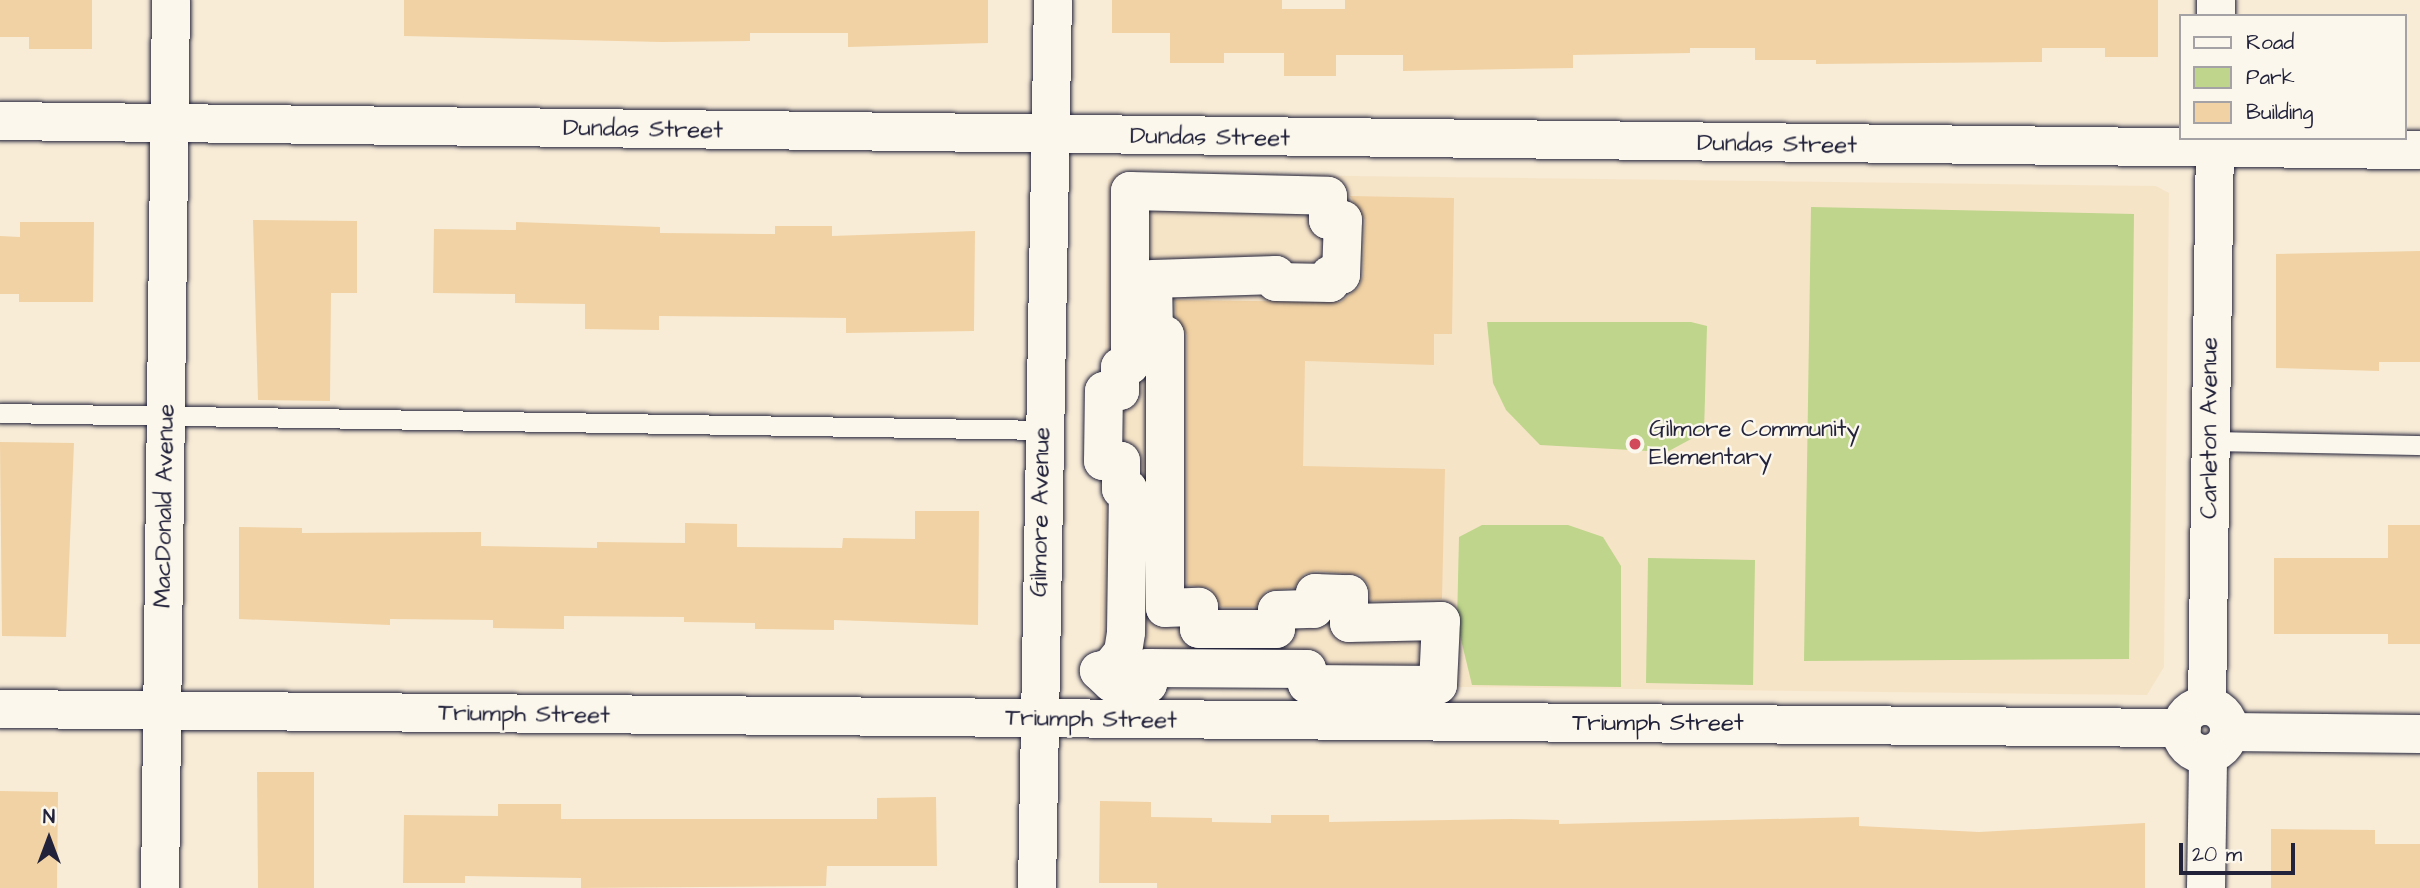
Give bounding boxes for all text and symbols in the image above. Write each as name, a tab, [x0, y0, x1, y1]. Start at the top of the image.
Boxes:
legend	[2178, 14, 2406, 140]
text: Road	[2246, 28, 2294, 57]
text: Park	[2246, 63, 2295, 92]
text: Building	[2246, 98, 2313, 127]
street label: Dundas Street	[563, 114, 723, 146]
street label: Dundas Street	[1130, 122, 1290, 154]
street label: Dundas Street	[1697, 129, 1857, 161]
street label: Carleton Avenue	[2196, 337, 2224, 519]
street label: MacDonald Avenue	[149, 404, 181, 608]
place label: Gilmore Community Elementary	[1649, 416, 1860, 472]
street label: Gilmore Avenue	[1025, 427, 1057, 597]
marker: Gilmore Community Elementary	[1627, 436, 1643, 452]
street label: Triumph Street	[438, 699, 610, 731]
street label: Triumph Street	[1005, 704, 1177, 736]
street label: Triumph Street	[1572, 710, 1744, 738]
north arrow	[14, 804, 84, 874]
text: N	[43, 804, 55, 831]
scale bar	[2182, 828, 2298, 872]
text: 20 m	[2192, 840, 2242, 869]

